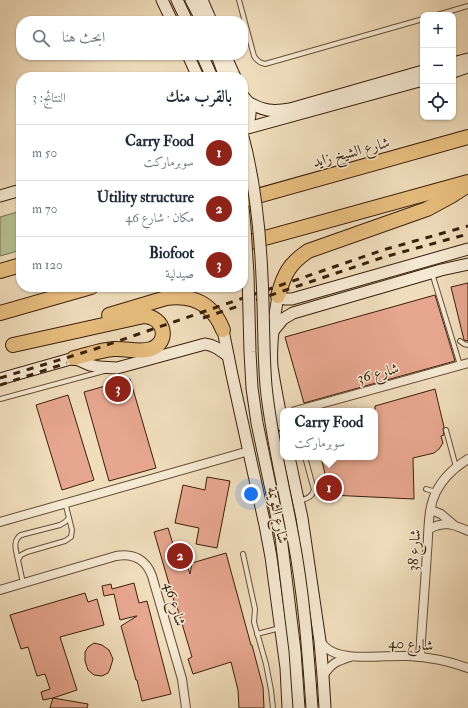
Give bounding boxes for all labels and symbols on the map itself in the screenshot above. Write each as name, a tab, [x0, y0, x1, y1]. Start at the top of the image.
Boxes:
street label: شارع الشيخ زايد	[311, 133, 393, 176]
street label: شارع 36	[355, 359, 402, 391]
pin: 3	[105, 374, 131, 404]
pin: 1	[316, 473, 342, 503]
your location	[241, 484, 261, 504]
street label: شارع الثويمة	[260, 485, 292, 546]
street label: شارع 38	[404, 528, 428, 572]
pin: 2	[167, 541, 193, 571]
street label: شارع 46	[156, 580, 190, 629]
street label: شارع 40	[388, 633, 434, 659]

